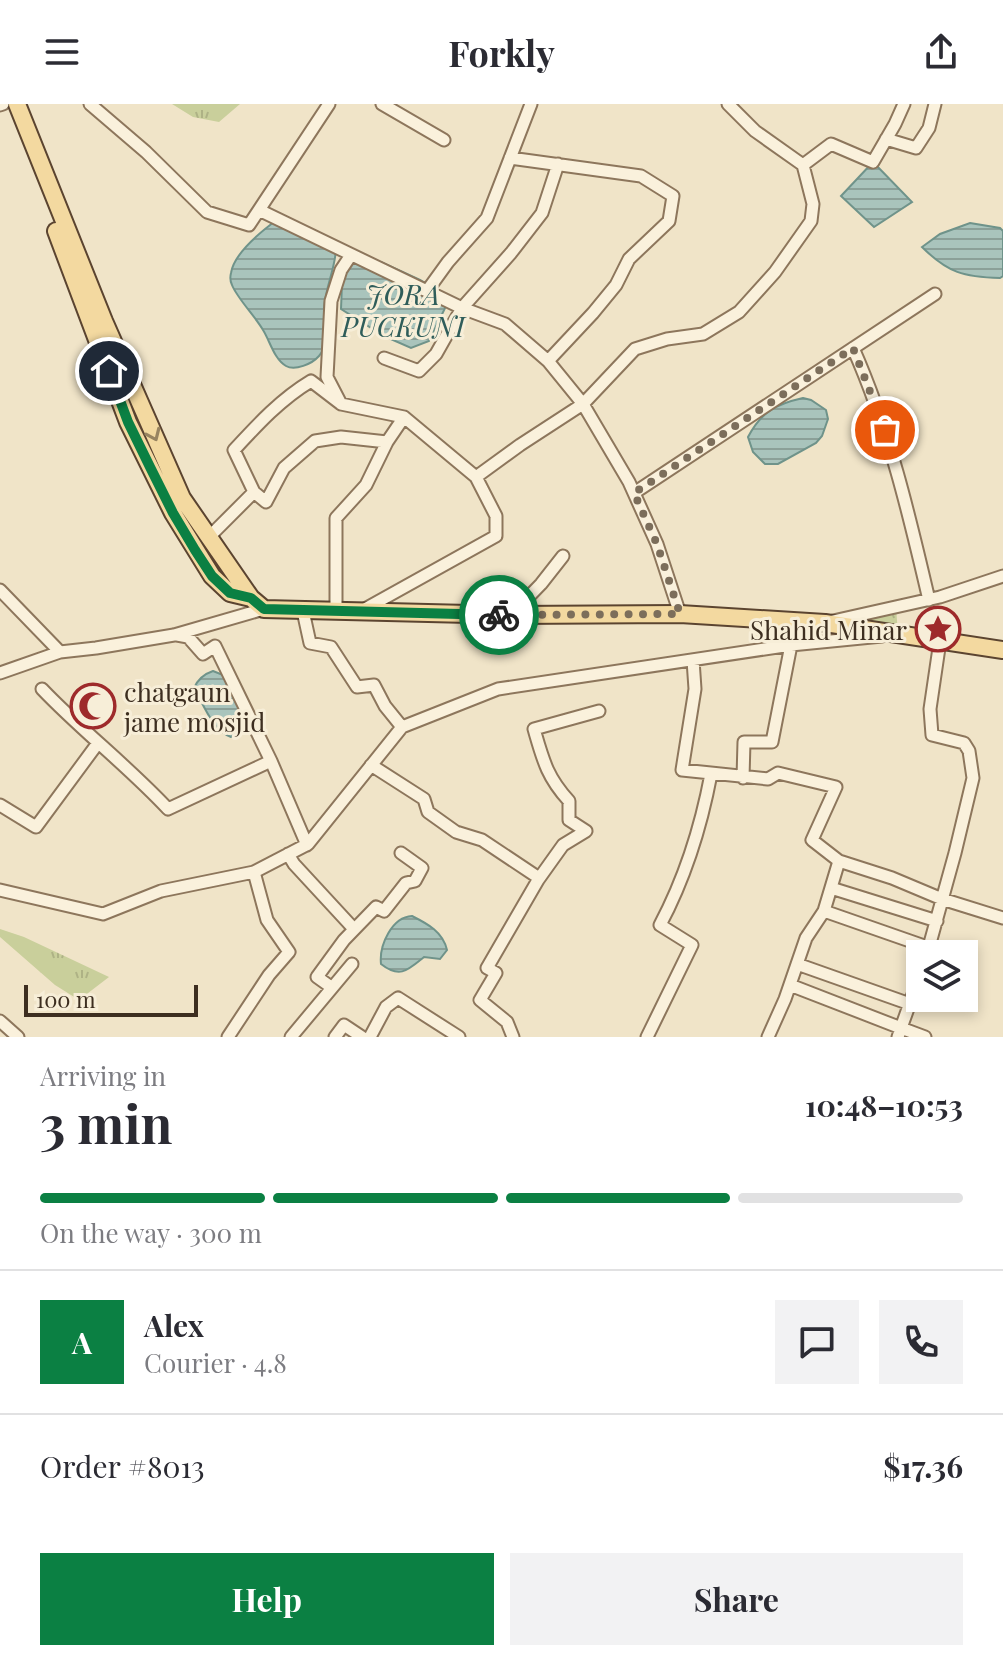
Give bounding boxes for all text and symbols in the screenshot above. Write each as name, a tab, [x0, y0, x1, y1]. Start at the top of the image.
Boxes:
text: Forkly	[448, 28, 555, 76]
icon: menu	[40, 30, 84, 74]
icon: share	[919, 30, 963, 74]
water label: JORA PUCKUNI	[340, 275, 467, 344]
pin	[75, 337, 143, 405]
icon: home	[87, 349, 131, 393]
pin	[851, 396, 919, 464]
icon: bag	[863, 408, 907, 452]
one-way arrow	[144, 426, 160, 441]
courier	[459, 575, 539, 655]
icon: bike	[477, 593, 521, 637]
place icon: Shahid Minar	[914, 605, 962, 653]
place label: Shahid Minar	[750, 612, 907, 647]
place label: chatgaun jame mosjid	[123, 674, 265, 739]
mosque icon: chatgaun jame mosjid	[69, 682, 117, 730]
map controls	[906, 940, 978, 1012]
button: layers	[906, 940, 978, 1012]
scale bar	[24, 981, 198, 1017]
text: 100 m	[36, 984, 96, 1014]
text: Arriving in	[40, 1058, 166, 1093]
text: 10:48–10:53	[805, 1085, 963, 1125]
text: 3 min	[40, 1088, 173, 1157]
text: On the way · 300 m	[40, 1215, 262, 1250]
button: chat	[775, 1300, 859, 1384]
button: phone	[879, 1300, 963, 1384]
text: Alex	[144, 1305, 204, 1345]
text: A	[72, 1322, 92, 1362]
text: Courier · 4.8	[144, 1345, 287, 1380]
text: Order #8013	[40, 1446, 205, 1486]
text: $17.36	[883, 1446, 963, 1486]
button: Help	[40, 1553, 494, 1645]
button: Share	[510, 1553, 963, 1645]

